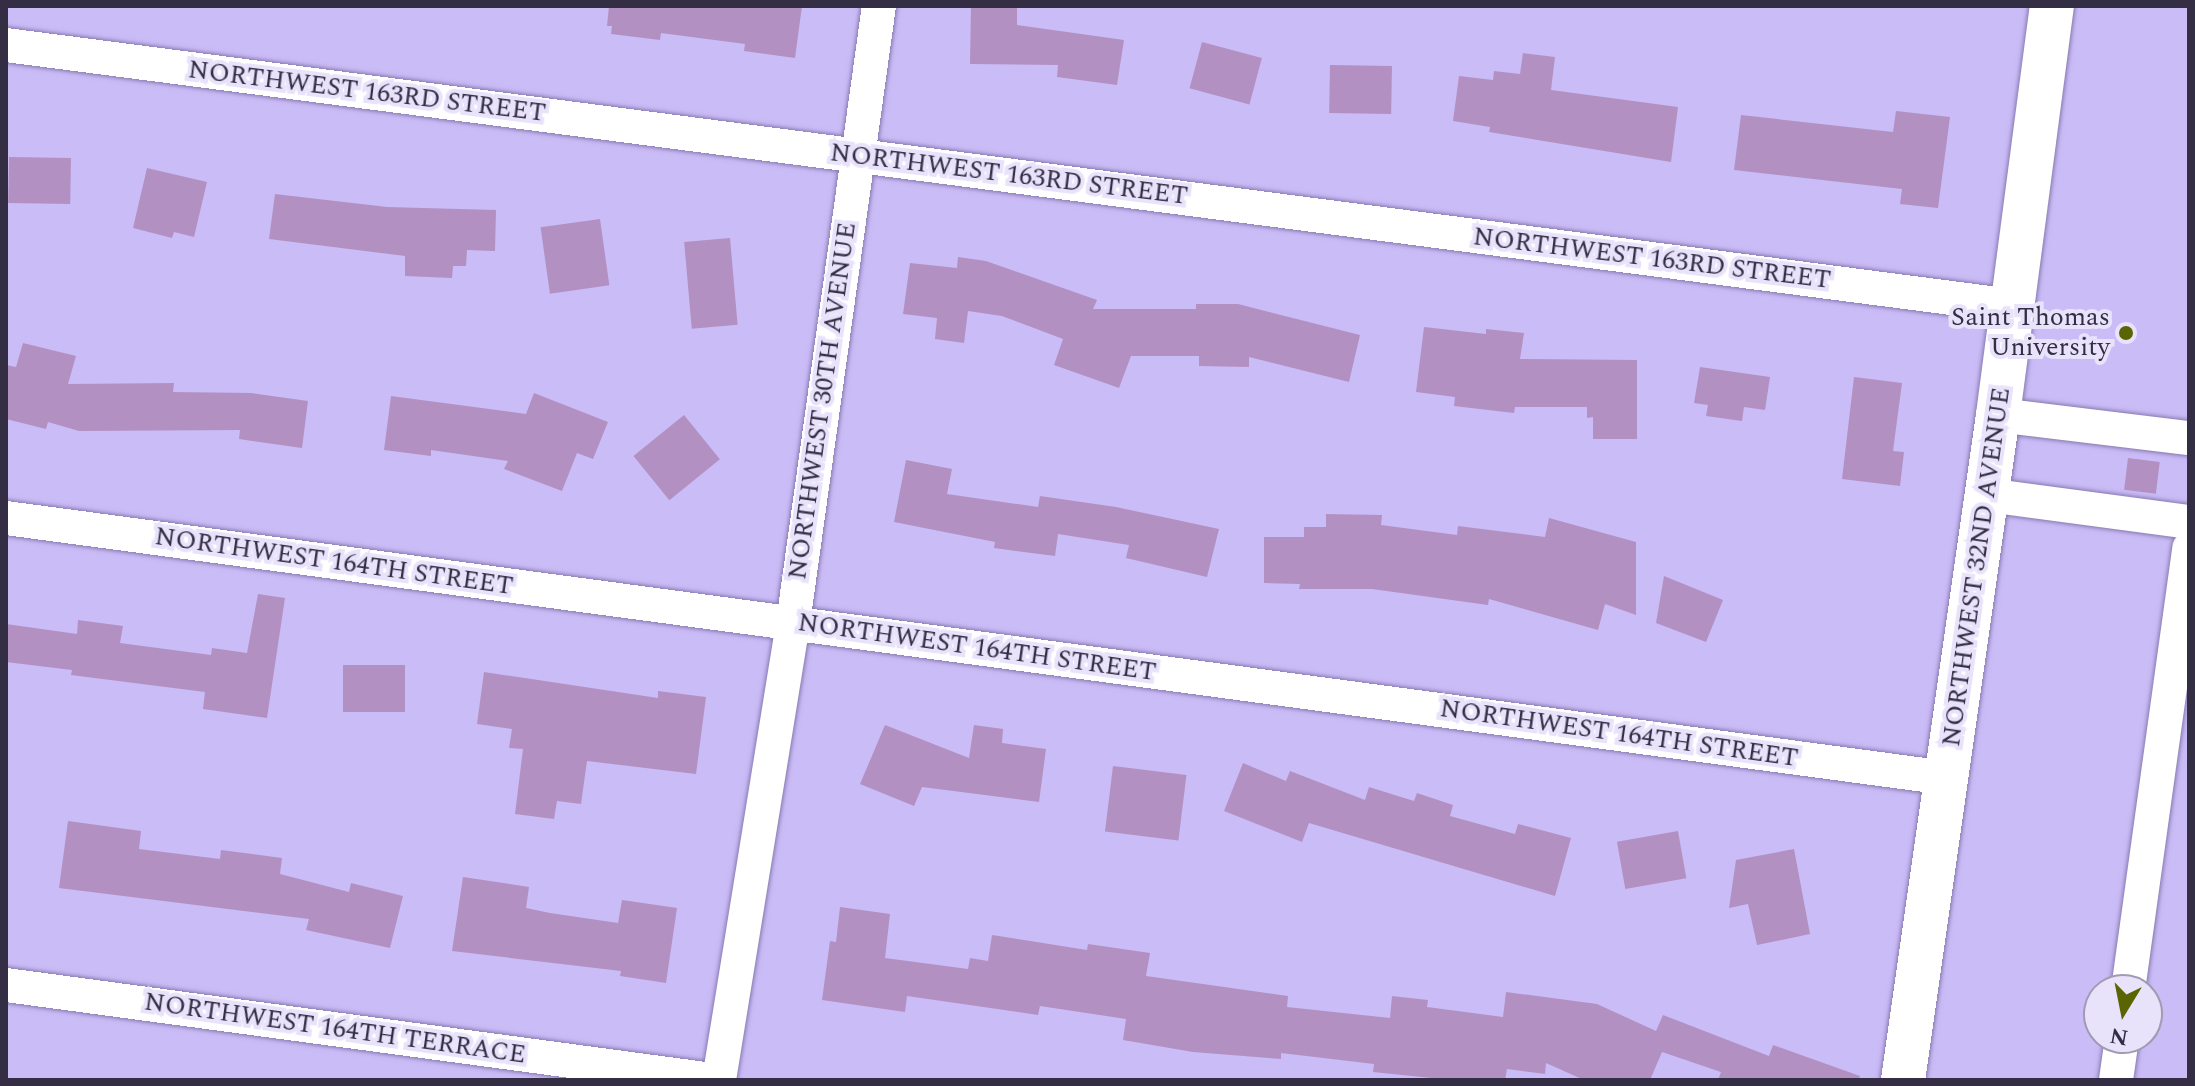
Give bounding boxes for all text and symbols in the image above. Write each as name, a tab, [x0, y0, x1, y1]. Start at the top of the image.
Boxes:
street label: NORTHWEST 163RD STREET	[186, 55, 548, 129]
street label: NORTHWEST 163RD STREET	[828, 138, 1190, 212]
street label: NORTHWEST 30TH AVENUE	[782, 220, 864, 582]
street label: NORTHWEST 163RD STREET	[1471, 222, 1833, 296]
place label: Saint Thomas University	[1951, 302, 2110, 364]
marker: Saint Thomas University	[2117, 324, 2135, 342]
street label: NORTHWEST 32ND AVENUE	[1936, 385, 2018, 749]
street label: NORTHWEST 164TH STREET	[153, 521, 515, 603]
street label: NORTHWEST 164TH STREET	[796, 607, 1158, 689]
street label: NORTHWEST 164TH STREET	[1438, 693, 1800, 775]
north arrow	[2083, 974, 2163, 1054]
street label: NORTHWEST 164TH TERRACE	[142, 987, 528, 1071]
text: N	[2107, 1018, 2131, 1054]

